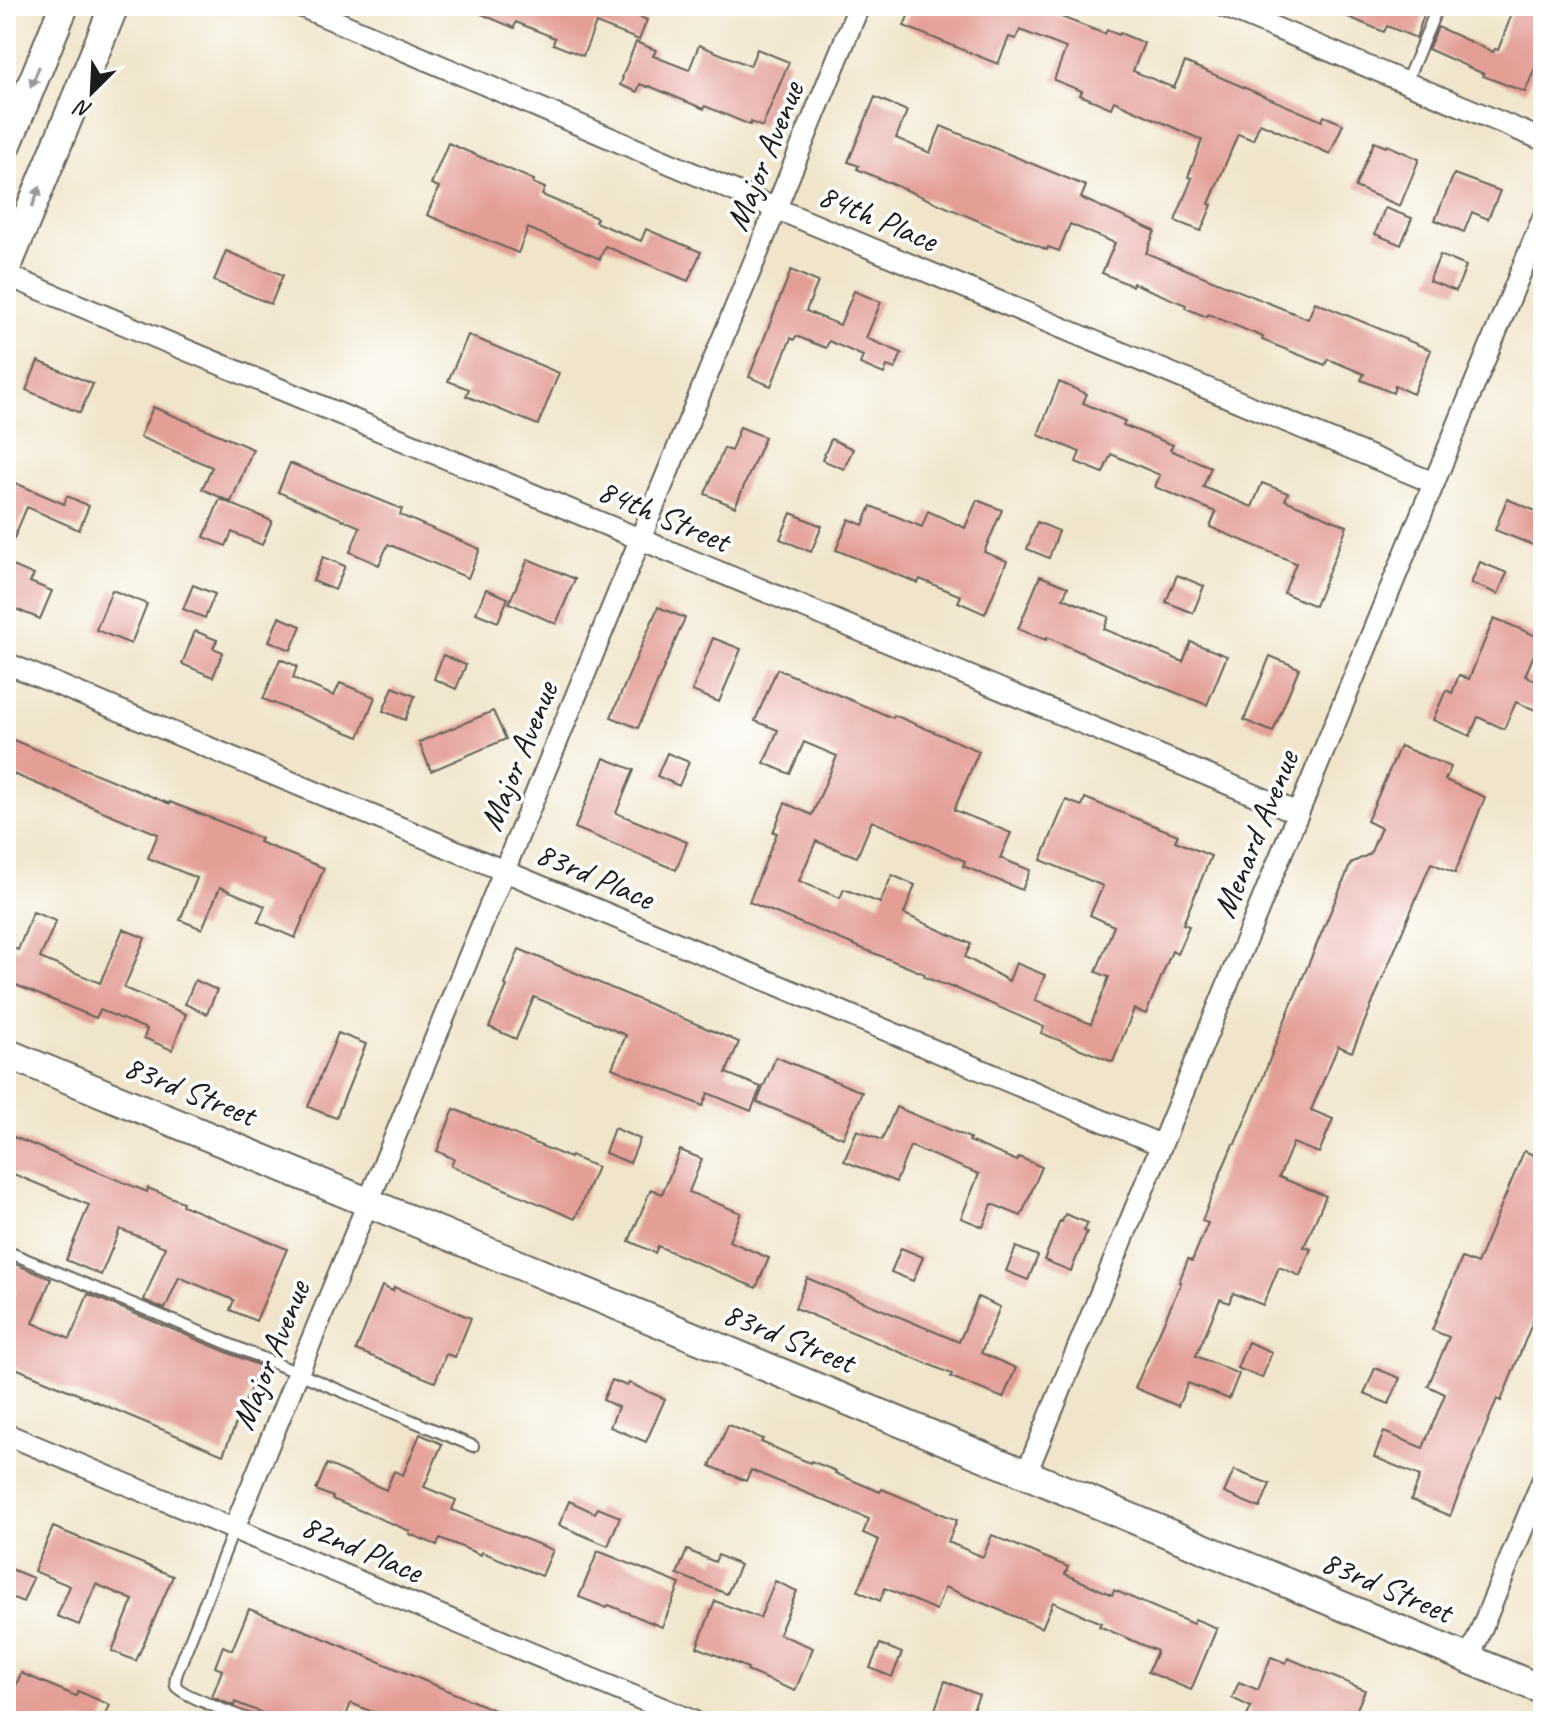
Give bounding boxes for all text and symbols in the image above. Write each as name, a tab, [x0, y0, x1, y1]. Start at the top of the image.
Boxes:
north arrow	[52, 52, 132, 132]
one-way arrow	[28, 65, 41, 89]
street label: Major Avenue	[715, 73, 814, 237]
text: N	[69, 92, 96, 125]
street label: 84th Place	[812, 173, 946, 262]
one-way arrow	[29, 185, 42, 209]
street label: 84th Street	[592, 468, 740, 563]
street label: Major Avenue	[469, 673, 568, 837]
street label: Menard Avenue	[1202, 742, 1309, 924]
street label: 83rd Place	[530, 831, 662, 920]
street label: 83rd Street	[118, 1044, 265, 1137]
street label: Major Avenue	[221, 1272, 320, 1436]
street label: 83rd Street	[717, 1291, 864, 1384]
street label: 82nd Place	[295, 1503, 431, 1593]
street label: 83rd Street	[1315, 1539, 1462, 1634]

